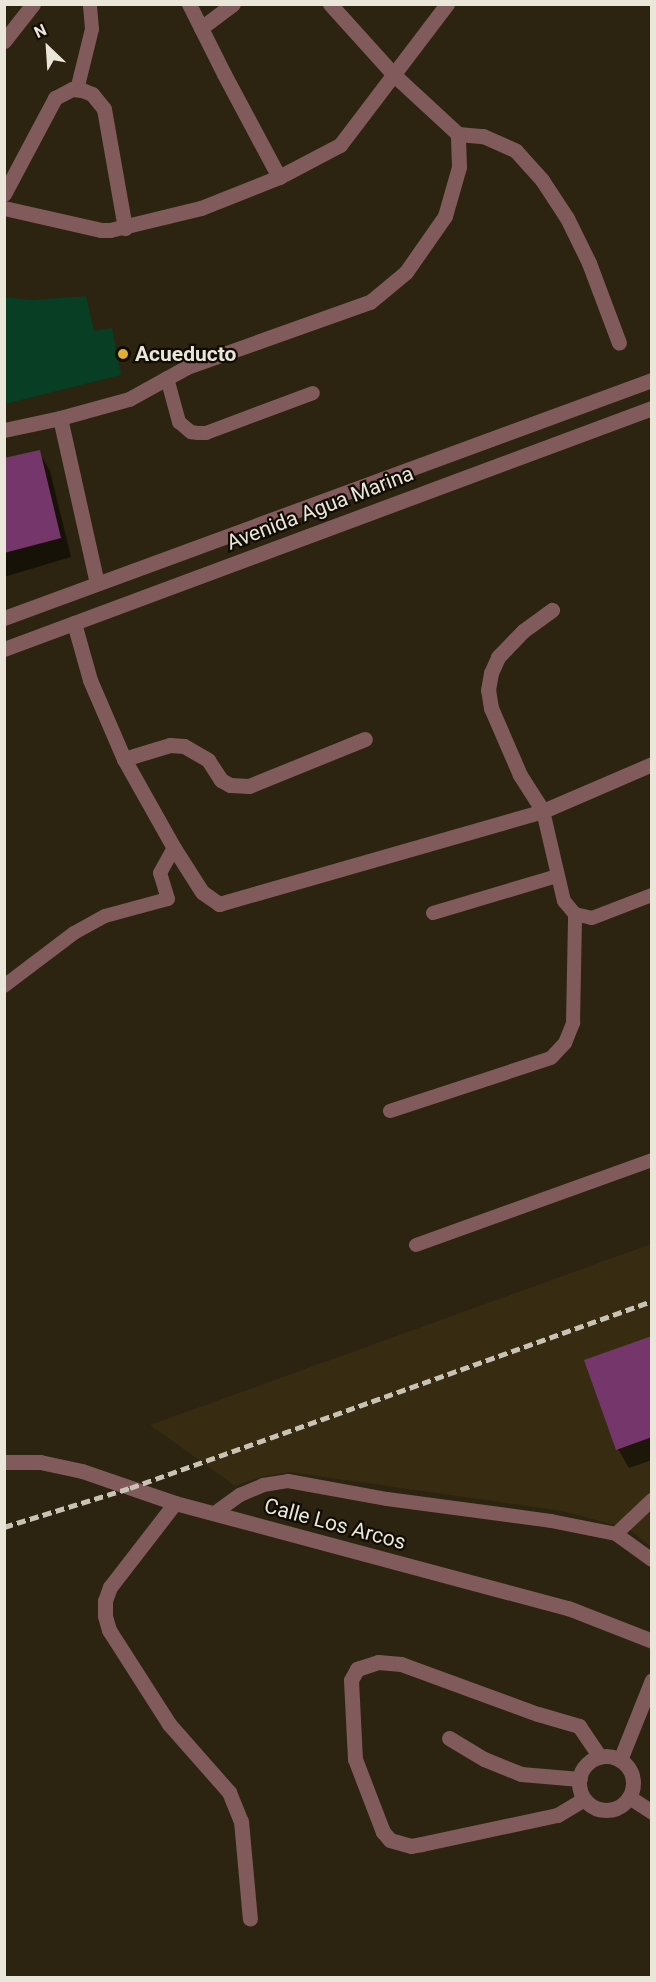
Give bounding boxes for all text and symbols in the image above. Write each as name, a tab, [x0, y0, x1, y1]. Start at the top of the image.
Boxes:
north arrow	[18, 18, 78, 78]
text: N	[31, 20, 49, 42]
place label: Acueducto	[135, 341, 236, 367]
marker: Acueducto	[116, 347, 130, 361]
street label: Avenida Agua Marina	[223, 461, 417, 555]
street label: Calle Los Arcos	[262, 1493, 408, 1555]

